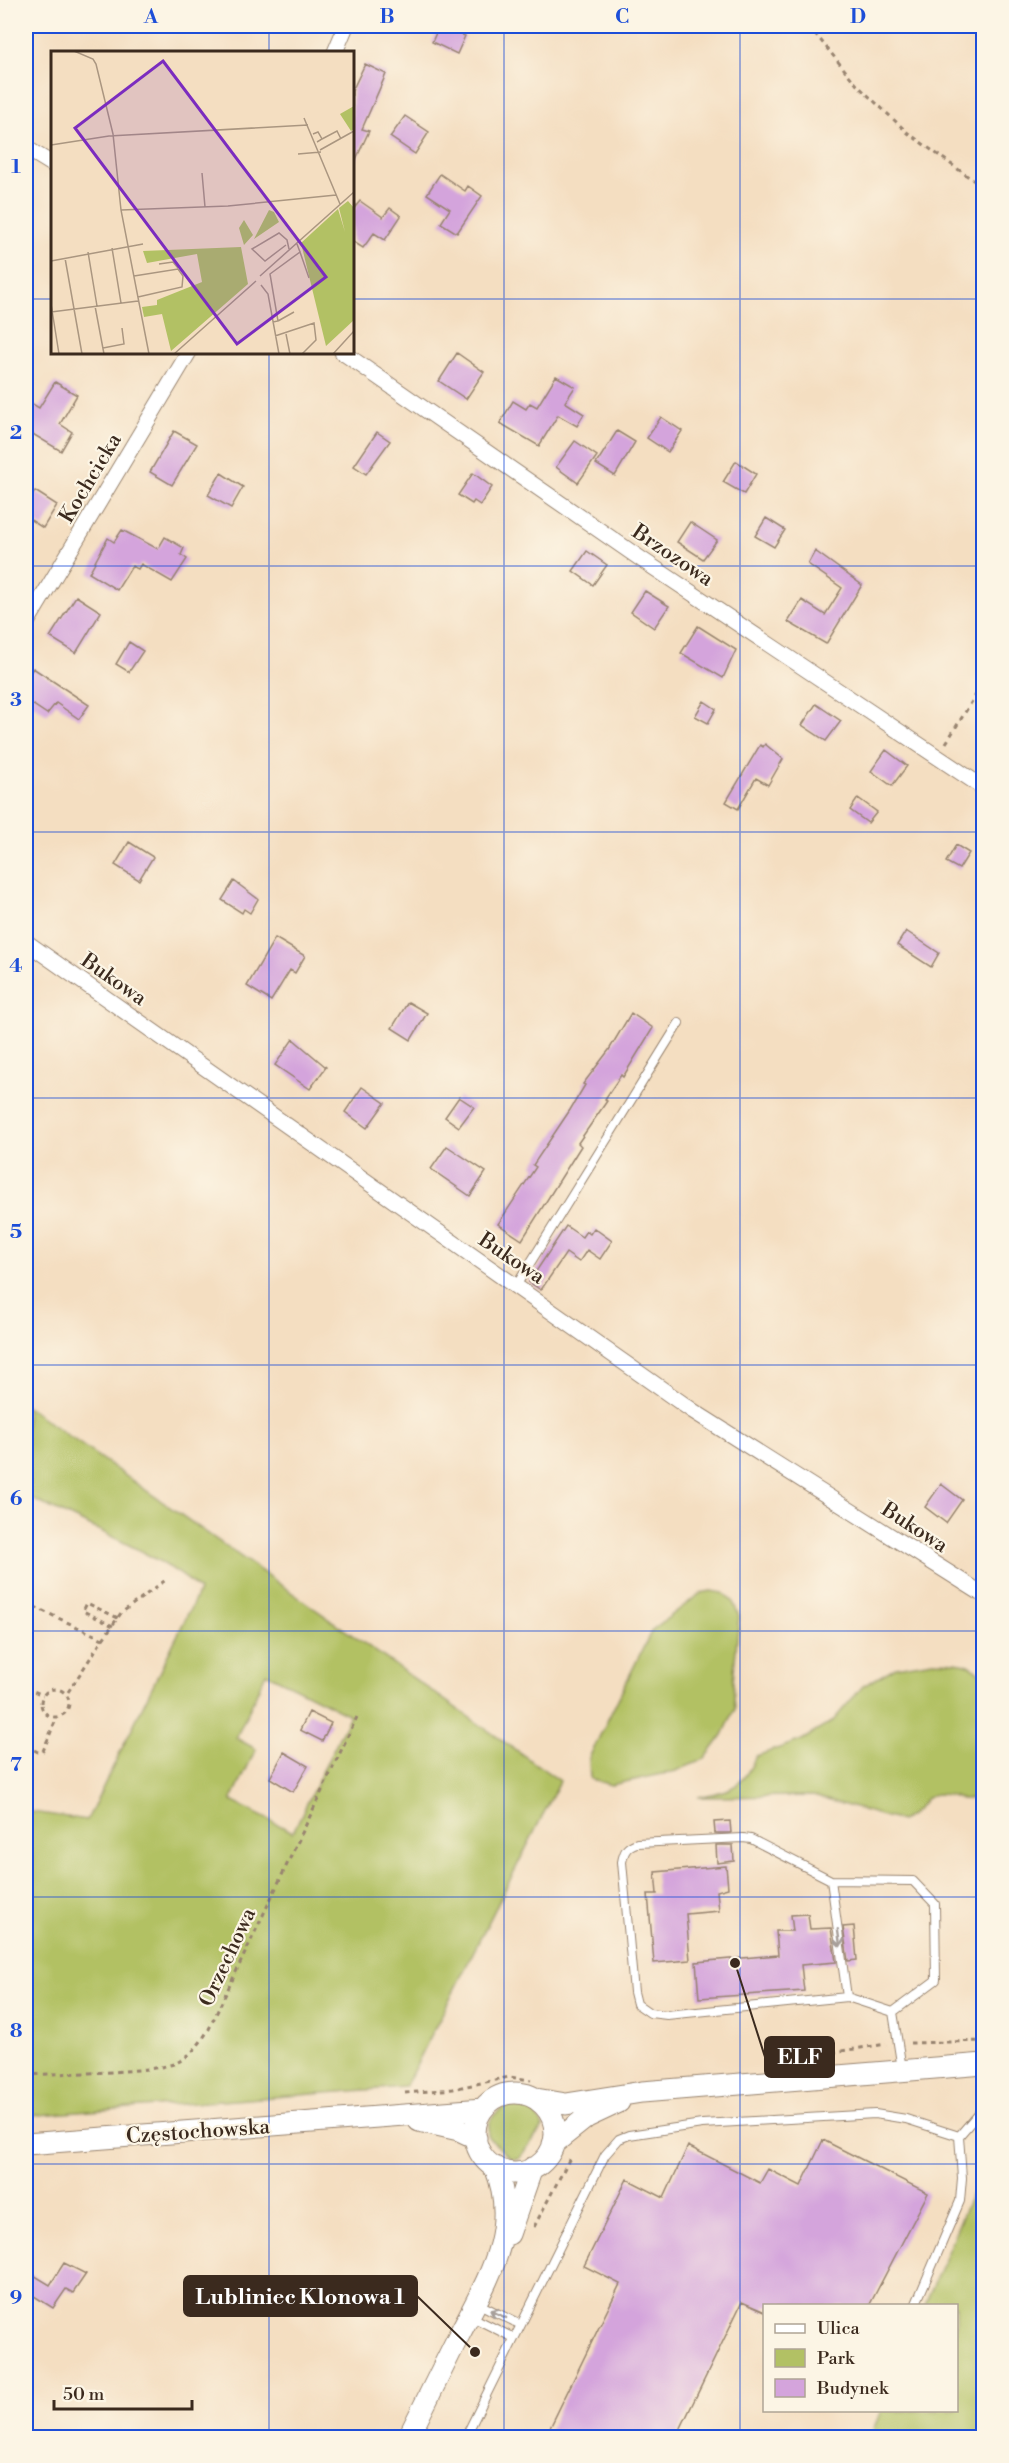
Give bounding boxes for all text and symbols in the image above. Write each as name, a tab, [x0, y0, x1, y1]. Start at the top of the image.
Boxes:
text: A	[143, 5, 159, 30]
text: B	[379, 5, 395, 30]
text: C	[615, 5, 629, 30]
text: D	[850, 5, 866, 30]
inset map	[51, 51, 354, 354]
text: 1	[11, 155, 21, 180]
text: 2	[10, 421, 22, 446]
street label: Kochcicka	[54, 429, 128, 528]
street label: Brzozowa	[626, 519, 718, 593]
text: 3	[10, 688, 22, 713]
street label: Bukowa	[75, 947, 152, 1012]
text: 4	[9, 954, 23, 979]
text: 5	[10, 1220, 22, 1245]
street label: Bukowa	[473, 1227, 550, 1291]
text: 6	[10, 1487, 23, 1512]
street label: Bukowa	[875, 1496, 953, 1559]
text: 7	[10, 1753, 22, 1778]
street label: Orzechowa	[194, 1904, 262, 2011]
one-way arrow	[833, 1928, 844, 1948]
text: 8	[10, 2019, 23, 2044]
callout: ELF	[765, 2037, 834, 2077]
text: ELF	[777, 2044, 823, 2071]
street label: Częstochowska	[125, 2114, 271, 2150]
callout: Lubliniec Klonowa 1	[184, 2276, 417, 2316]
text: Lubliniec Klonowa 1	[195, 2284, 405, 2311]
text: 9	[10, 2286, 22, 2311]
legend	[763, 2304, 958, 2412]
one-way arrow	[490, 2307, 508, 2319]
text: Ulica	[817, 2317, 861, 2340]
text: Park	[817, 2347, 856, 2370]
scale bar	[54, 2373, 192, 2411]
text: Budynek	[816, 2377, 890, 2400]
text: 50 m	[63, 2383, 105, 2406]

